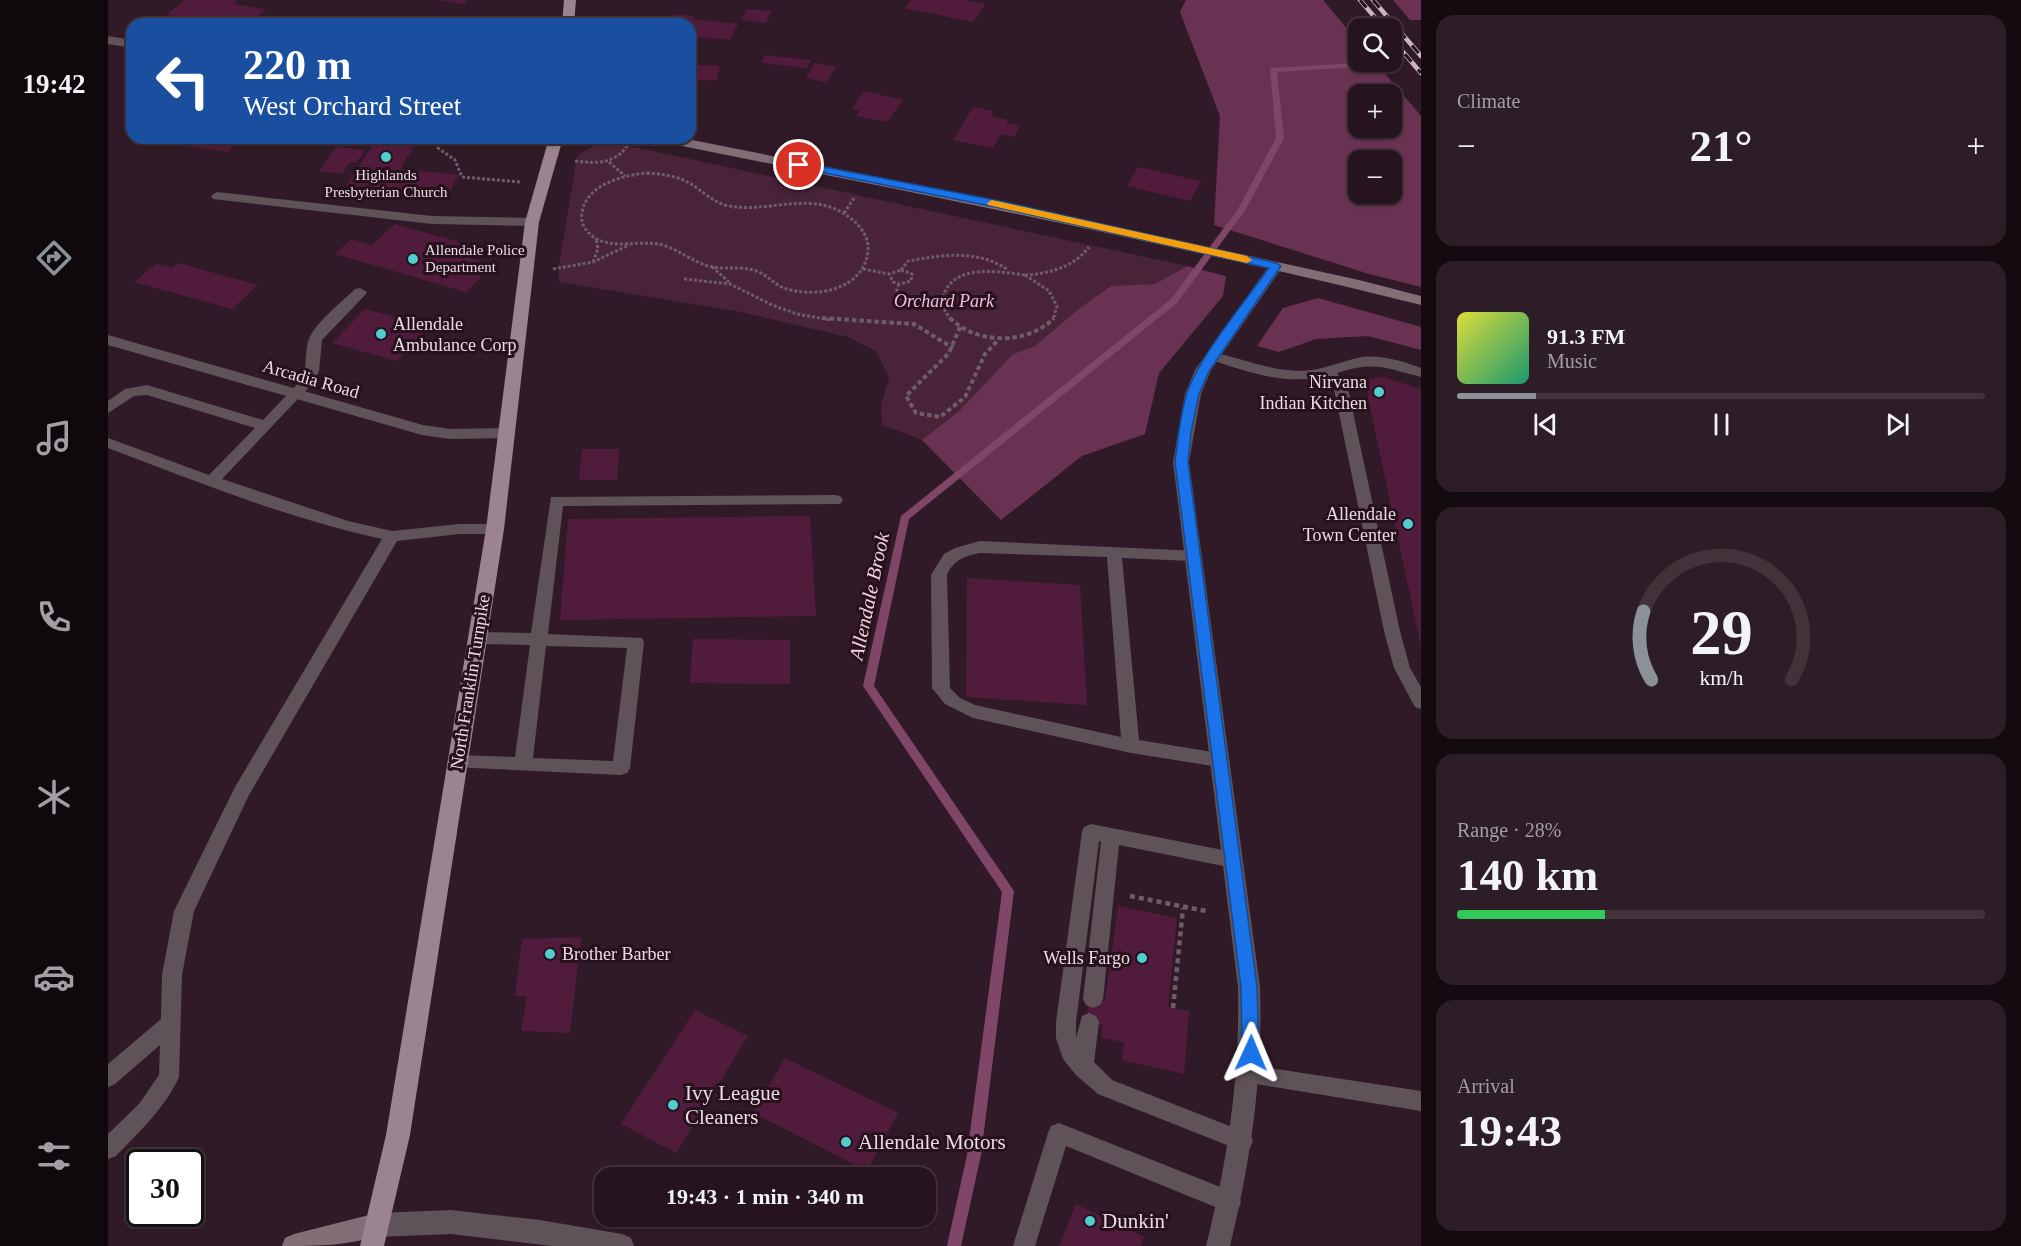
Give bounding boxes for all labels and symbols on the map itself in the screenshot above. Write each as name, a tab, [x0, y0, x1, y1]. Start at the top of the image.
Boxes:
pin	[773, 139, 824, 190]
marker: Highlands Presbyterian Church	[379, 150, 393, 164]
place label: Highlands Presbyterian Church	[325, 167, 448, 200]
place label: Allendale Police Department	[425, 242, 525, 275]
marker: Allendale Police Department	[406, 252, 420, 266]
park label: Orchard Park	[894, 291, 995, 311]
place label: Allendale Ambulance Corp	[393, 314, 516, 355]
marker: Allendale Ambulance Corp	[374, 327, 388, 341]
street label: Arcadia Road	[260, 356, 362, 402]
place label: Nirvana Indian Kitchen	[1260, 372, 1367, 413]
marker: Nirvana Indian Kitchen	[1372, 385, 1386, 399]
place label: Allendale Town Center	[1303, 504, 1396, 545]
marker: Allendale Town Center	[1401, 517, 1415, 531]
water label: Allendale Brook	[844, 529, 893, 664]
street label: North Franklin Turnpike	[446, 593, 494, 771]
place label: Brother Barber	[562, 944, 670, 964]
marker: Brother Barber	[543, 947, 557, 961]
place label: Wells Fargo	[1043, 948, 1130, 968]
marker: Wells Fargo	[1135, 951, 1149, 965]
position arrow	[1219, 1021, 1283, 1085]
place label: Ivy League Cleaners	[685, 1081, 780, 1129]
marker: Ivy League Cleaners	[666, 1098, 680, 1112]
place label: Allendale Motors	[858, 1130, 1006, 1154]
marker: Allendale Motors	[839, 1135, 853, 1149]
speed limit sign: 30	[126, 1149, 204, 1227]
place label: Dunkin'	[1102, 1209, 1169, 1233]
marker: Dunkin'	[1083, 1214, 1097, 1228]

